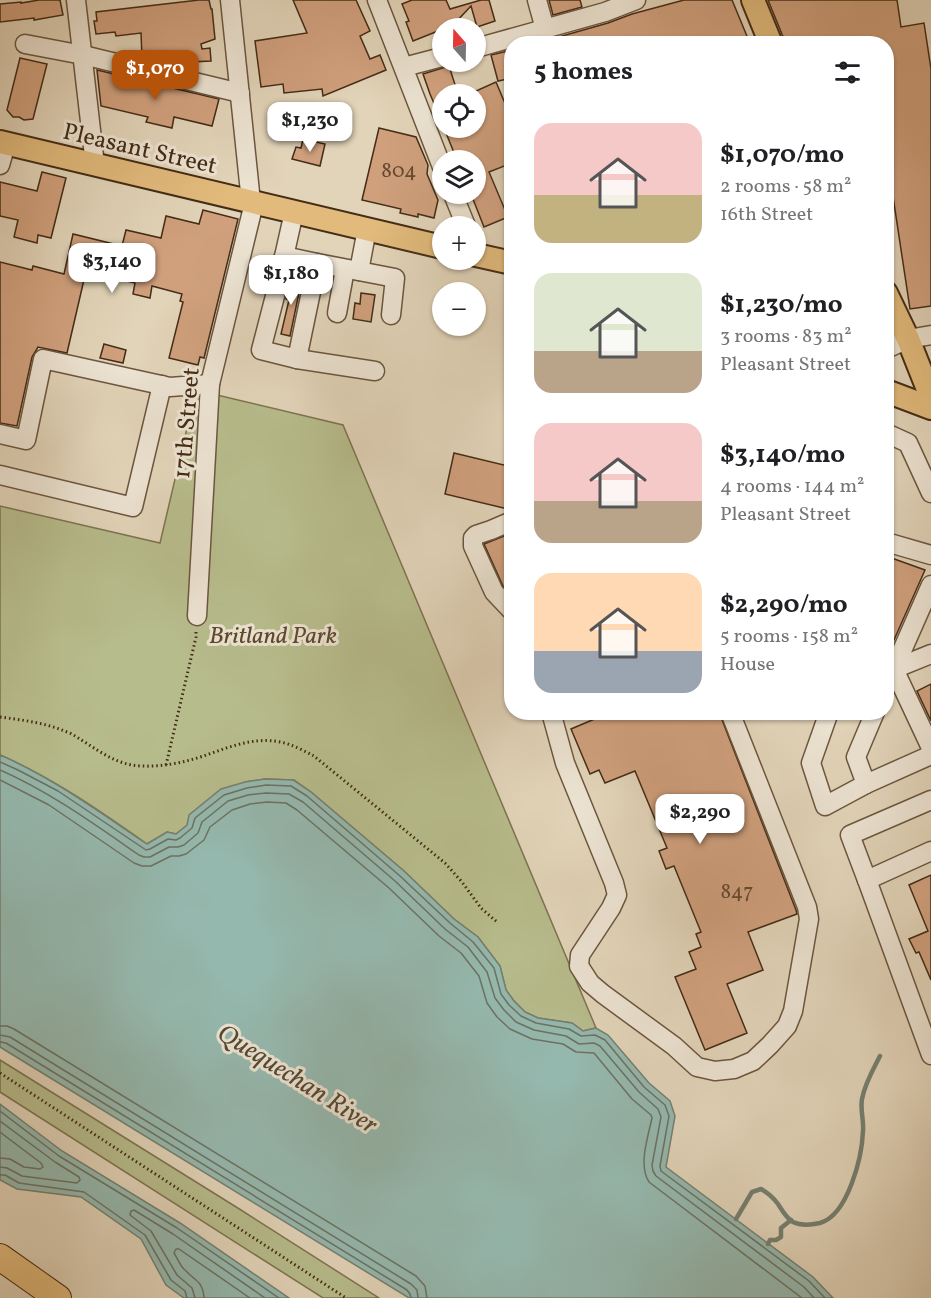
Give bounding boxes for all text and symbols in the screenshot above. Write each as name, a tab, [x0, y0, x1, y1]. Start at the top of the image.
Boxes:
north arrow	[432, 18, 486, 72]
map controls	[432, 18, 486, 336]
pin: $1,070	[106, 50, 204, 101]
text: 5 homes	[534, 54, 633, 90]
text: $1,070	[126, 55, 184, 83]
icon: filters	[831, 56, 864, 89]
button: locate	[432, 84, 486, 138]
pin: $1,230	[261, 102, 359, 153]
text: $1,230	[281, 107, 339, 135]
street label: Pleasant Street	[59, 116, 220, 184]
text: $1,070/mo	[720, 137, 844, 173]
icon: home	[582, 147, 654, 219]
button: layers	[432, 150, 486, 204]
house number: 804	[381, 157, 417, 186]
text: 2 rooms · 58 m²	[720, 173, 851, 201]
text: 16th Street	[720, 201, 813, 229]
button: +	[432, 216, 486, 270]
pin: $3,140	[63, 243, 161, 294]
text: $3,140	[82, 248, 142, 276]
pin: $1,180	[242, 255, 340, 306]
text: $1,180	[263, 260, 319, 288]
button: −	[432, 282, 486, 336]
text: $1,230/mo	[720, 287, 843, 323]
icon: home	[582, 297, 654, 369]
text: 3 rooms · 83 m²	[720, 323, 852, 351]
text: Pleasant Street	[720, 351, 851, 379]
street label: 17th Street	[166, 366, 210, 480]
text: $3,140/mo	[720, 437, 845, 473]
icon: home	[582, 447, 654, 519]
text: 4 rooms · 144 m²	[720, 473, 865, 501]
text: Pleasant Street	[720, 501, 851, 529]
text: $2,290/mo	[720, 587, 848, 623]
icon: home	[582, 597, 654, 669]
park label: Britland Park	[209, 620, 337, 654]
text: 5 rooms · 158 m²	[720, 623, 858, 651]
text: House	[720, 651, 775, 679]
pin: $2,290	[651, 794, 749, 845]
text: $2,290	[669, 799, 731, 827]
house number: 847	[721, 878, 753, 907]
water label: Quequechan River	[210, 1016, 384, 1144]

